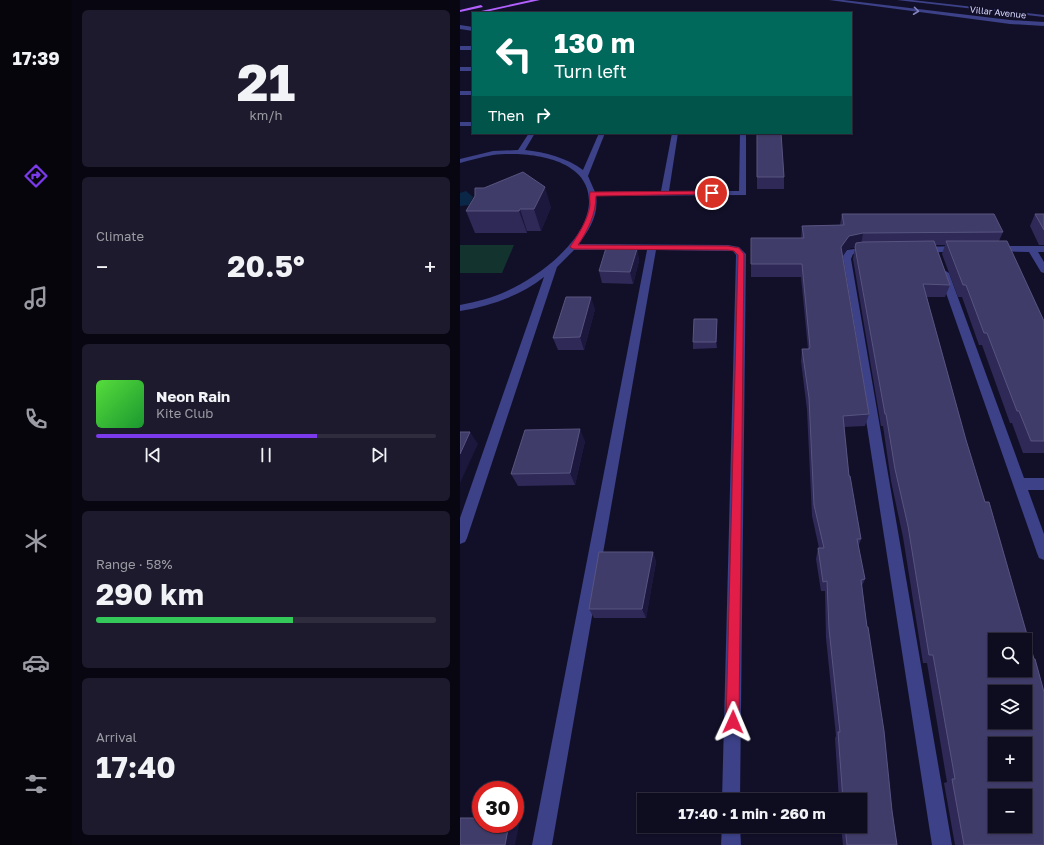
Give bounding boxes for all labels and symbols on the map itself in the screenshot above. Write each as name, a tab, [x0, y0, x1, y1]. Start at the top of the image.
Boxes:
street label: Villar Avenue	[969, 4, 1027, 20]
one-way arrow	[913, 6, 919, 15]
pin	[695, 176, 729, 210]
position arrow	[712, 701, 754, 743]
speed limit sign: 30	[472, 781, 524, 833]

